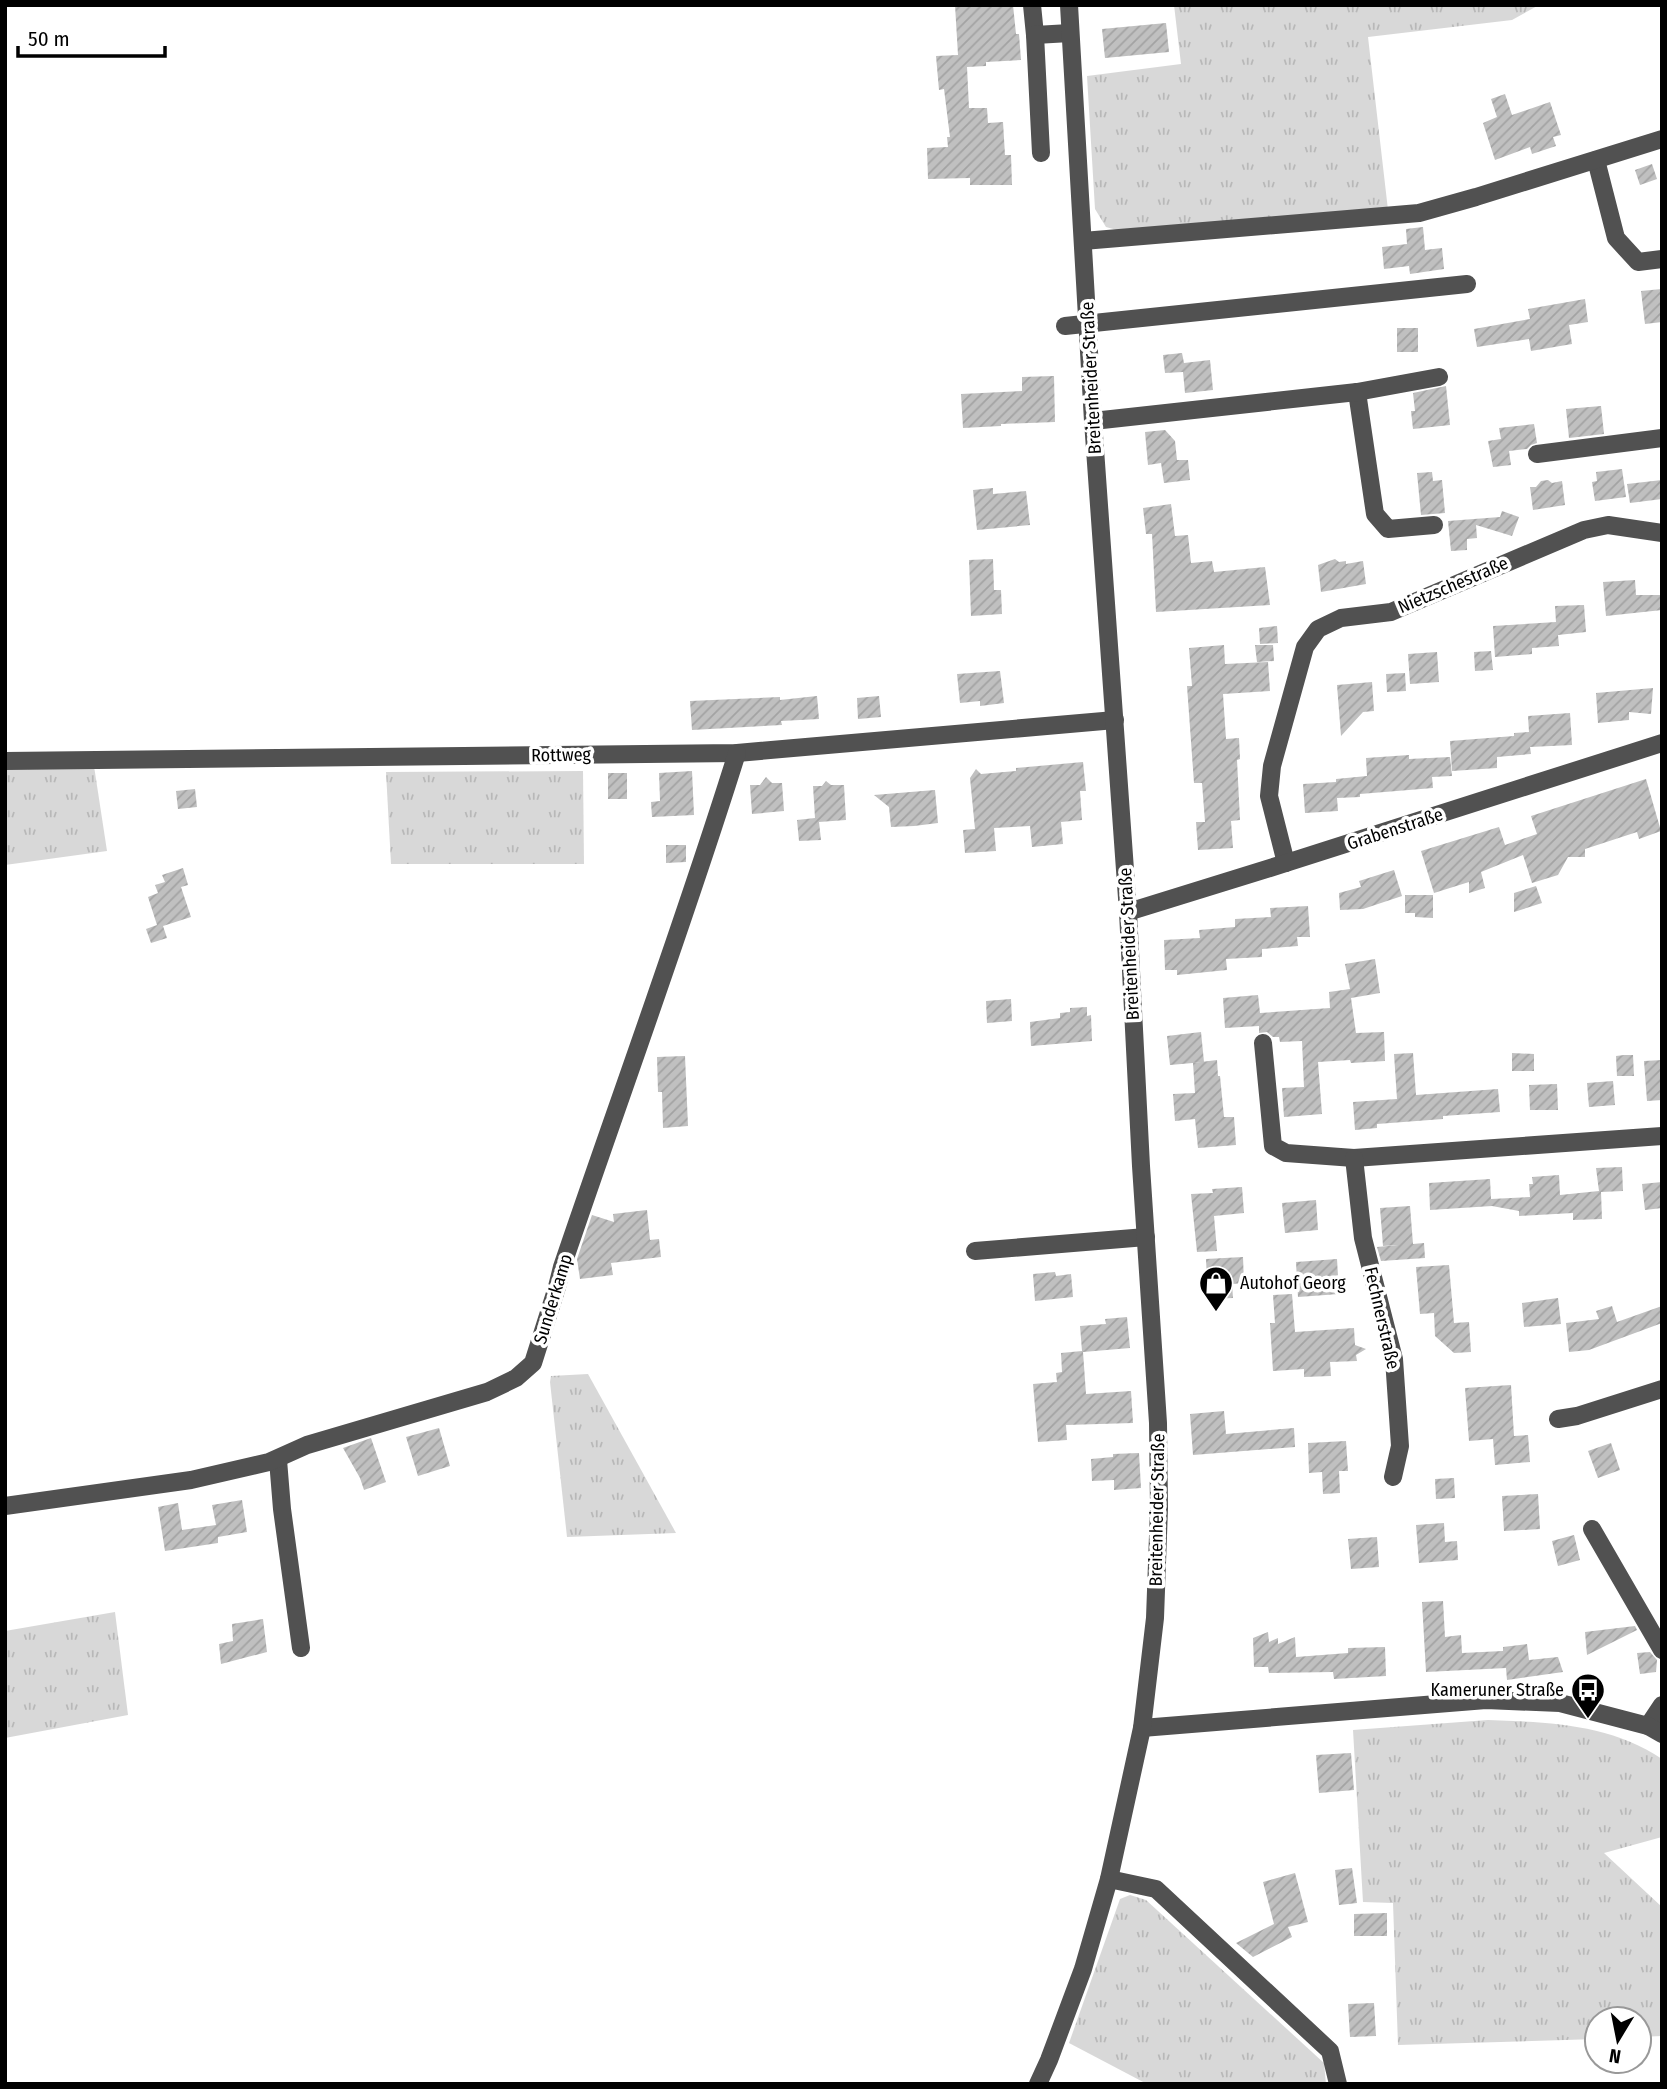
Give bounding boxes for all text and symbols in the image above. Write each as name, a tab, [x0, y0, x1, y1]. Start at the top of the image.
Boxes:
scale bar	[18, 14, 164, 58]
text: 50 m	[28, 26, 70, 52]
street label: Breitenheider Straße	[1076, 301, 1106, 455]
street label: Nietzschestraße	[1395, 552, 1512, 618]
street label: Rottweg	[531, 743, 592, 767]
street label: Grabenstraße	[1344, 803, 1446, 855]
street label: Breitenheider Straße	[1114, 867, 1144, 1021]
street label: Sunderkamp	[529, 1251, 577, 1347]
shop icon: Autohof Georg	[1197, 1264, 1235, 1313]
street label: Fechnerstraße	[1360, 1265, 1404, 1371]
place label: Autohof Georg	[1240, 1272, 1346, 1294]
street label: Breitenheider Straße	[1145, 1433, 1169, 1587]
bus stop icon: Kameruner Straße	[1569, 1671, 1607, 1720]
place label: Kameruner Straße	[1431, 1679, 1564, 1701]
north arrow	[1583, 2005, 1653, 2075]
text: N	[1608, 2044, 1623, 2069]

